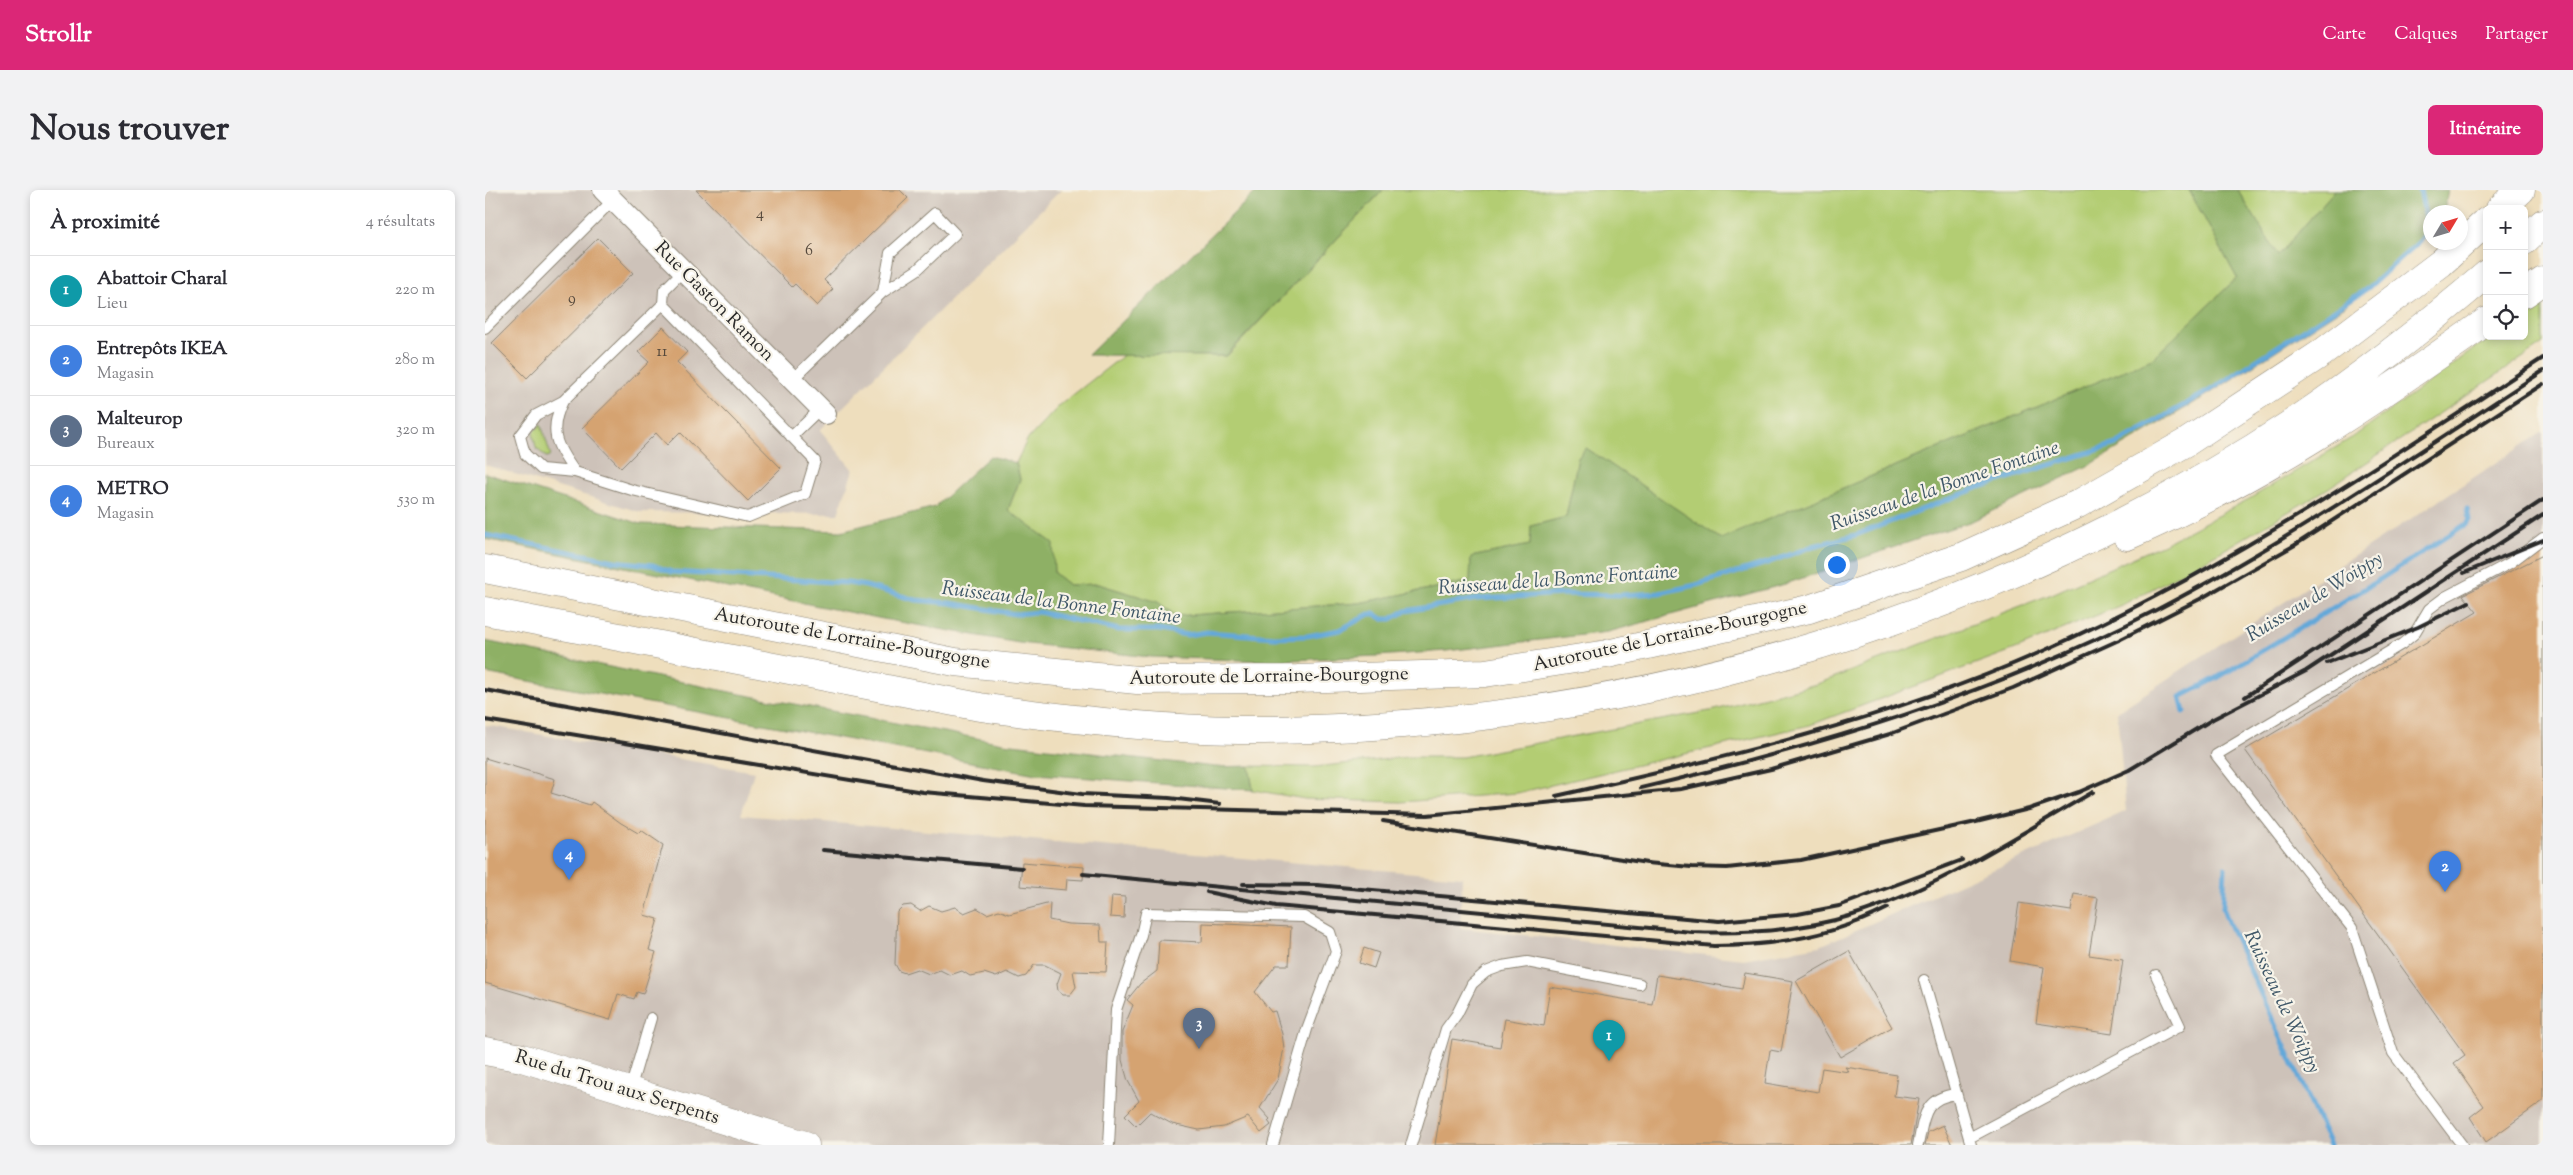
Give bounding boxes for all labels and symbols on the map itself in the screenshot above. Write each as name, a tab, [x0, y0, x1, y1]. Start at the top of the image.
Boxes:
house number: 4	[756, 203, 764, 226]
north arrow	[2423, 205, 2468, 250]
street label: Rue Gaston Ramon	[648, 236, 780, 368]
house number: 6	[805, 240, 813, 263]
house number: 9	[568, 288, 576, 311]
house number: 11	[657, 341, 668, 364]
water label: Ruisseau de la Bonne Fontaine	[1827, 434, 2063, 540]
water label: Ruisseau de Woippy	[2241, 546, 2389, 650]
your location	[1824, 552, 1850, 578]
water label: Ruisseau de la Bonne Fontaine	[1437, 558, 1679, 604]
water label: Ruisseau de la Bonne Fontaine	[940, 575, 1182, 633]
street label: Autoroute de Lorraine-Bourgogne	[1530, 595, 1810, 679]
street label: Autoroute de Lorraine-Bourgogne	[712, 601, 992, 677]
street label: Autoroute de Lorraine-Bourgogne	[1129, 661, 1409, 693]
pin: 4	[553, 839, 585, 880]
pin: 2	[2429, 851, 2461, 892]
water label: Ruisseau de Woippy	[2235, 926, 2327, 1078]
pin: 3	[1183, 1008, 1215, 1049]
pin: 1	[1593, 1020, 1625, 1061]
street label: Rue du Trou aux Serpents	[512, 1044, 722, 1132]

